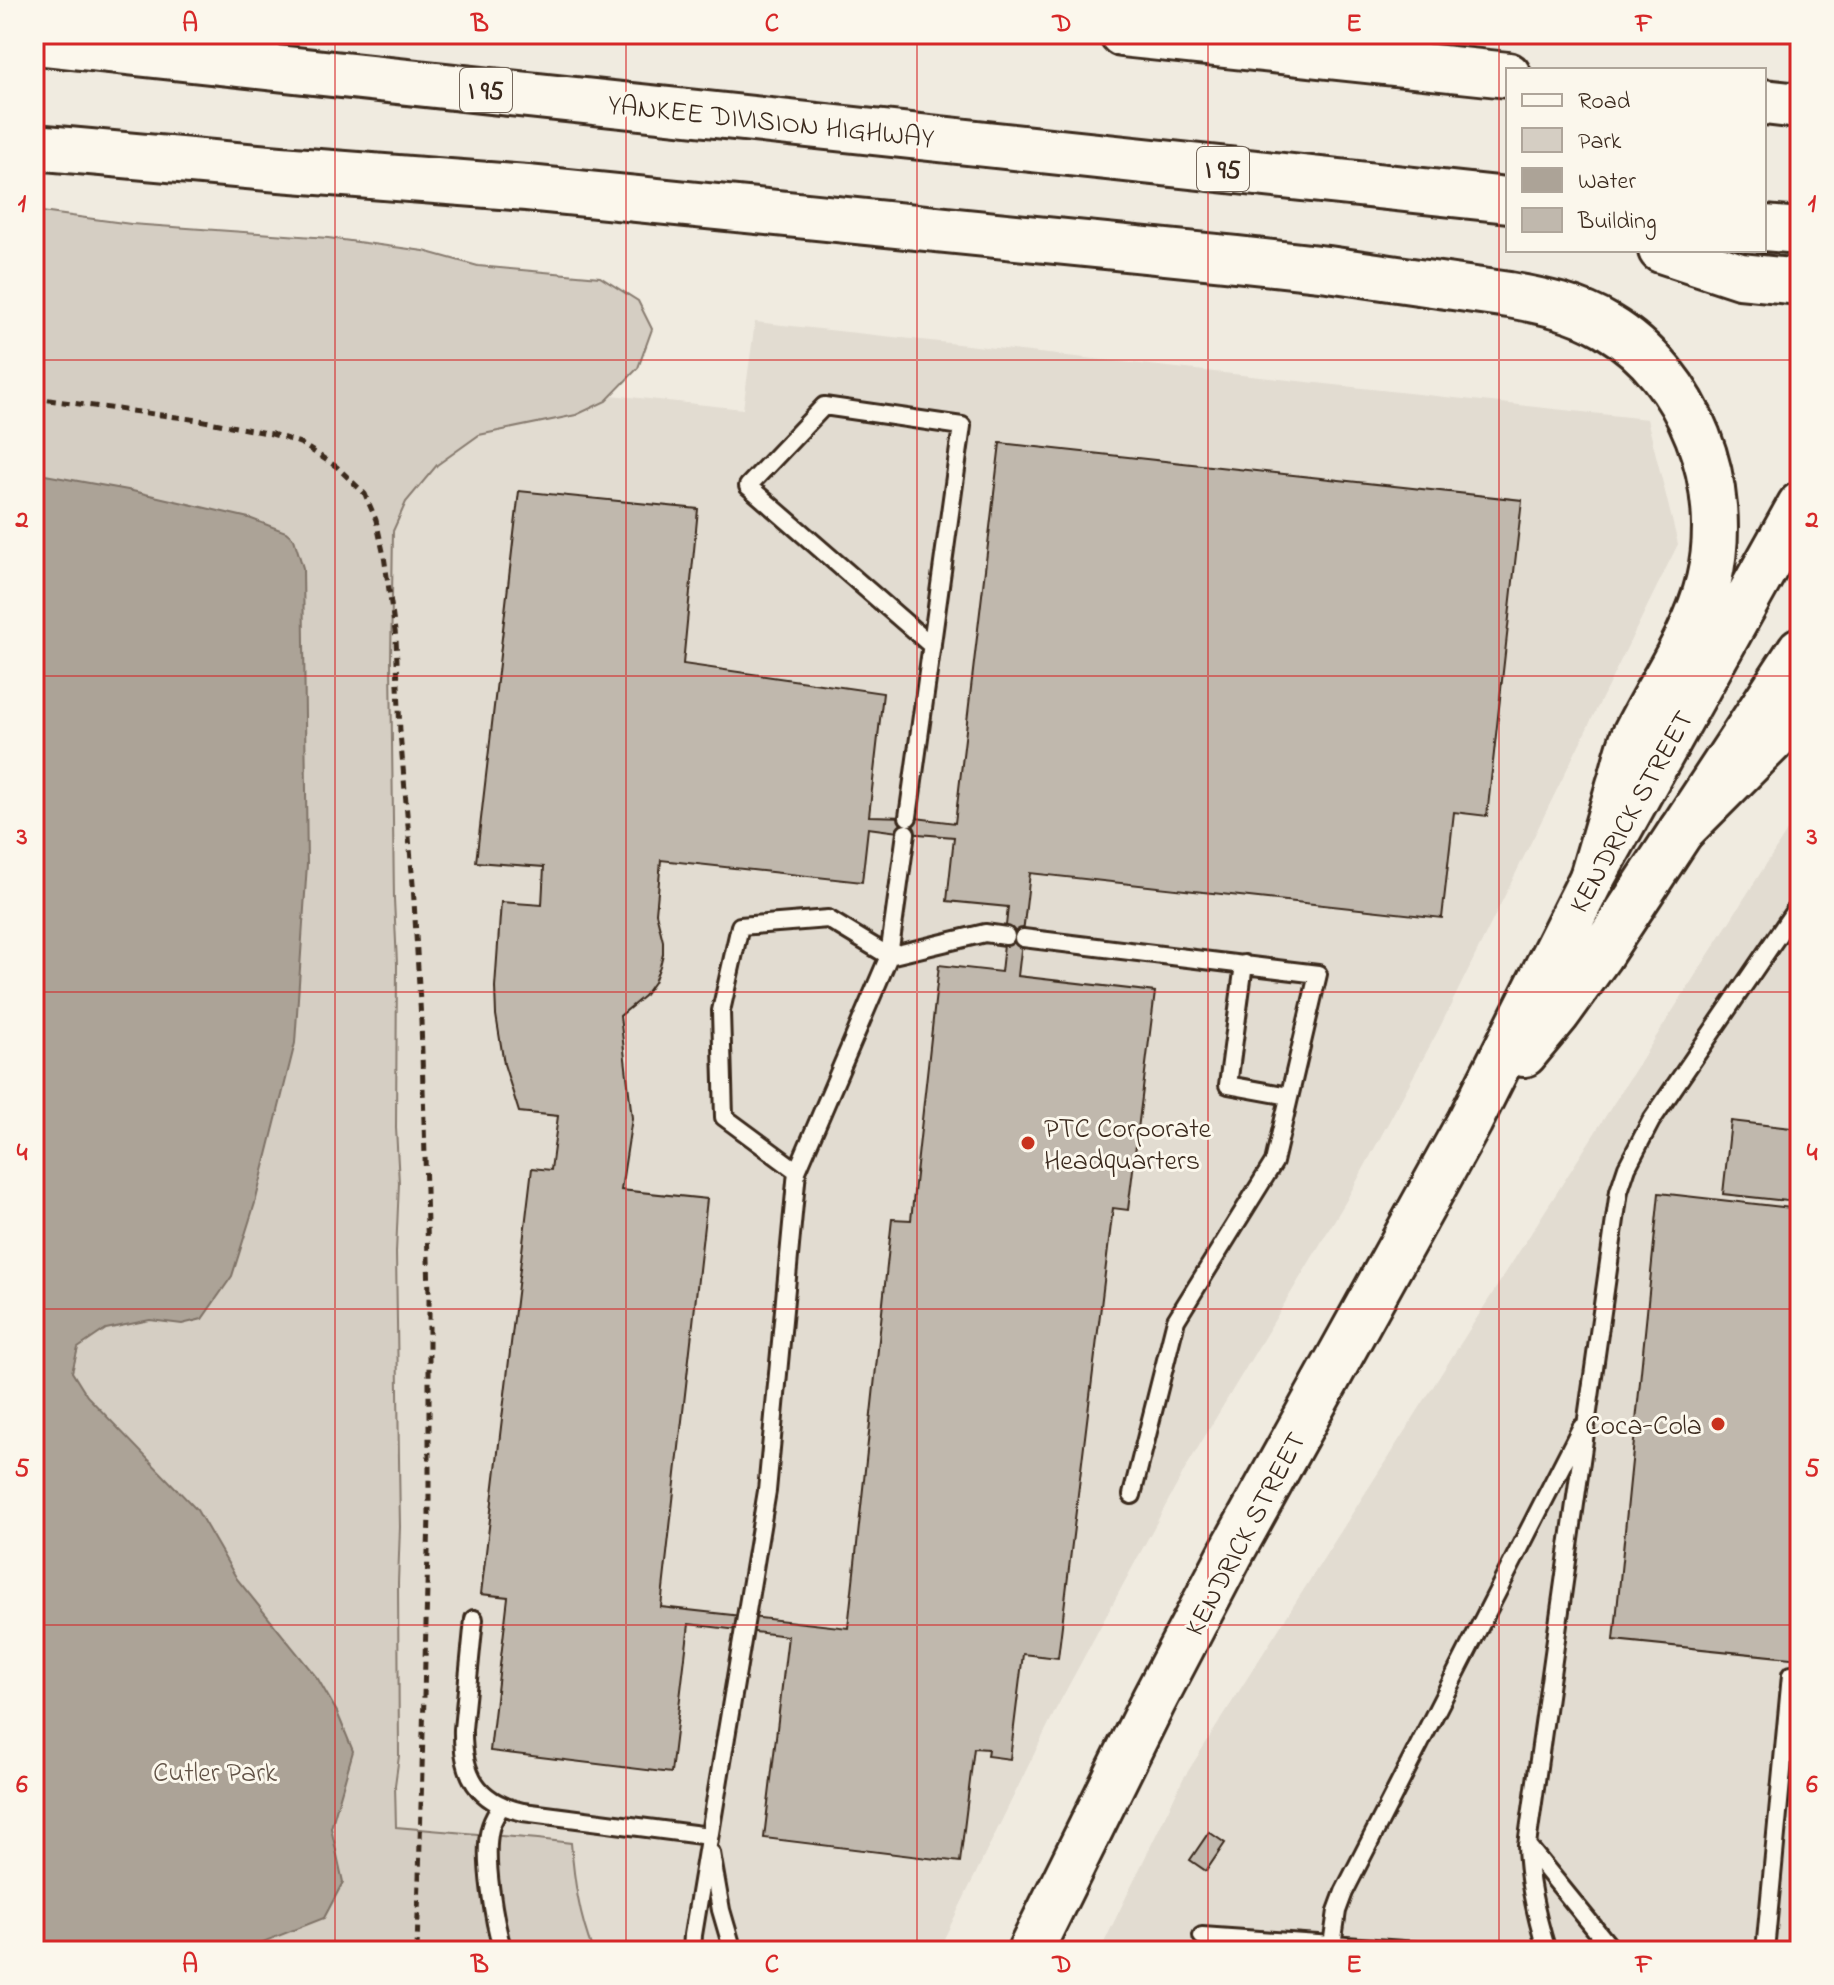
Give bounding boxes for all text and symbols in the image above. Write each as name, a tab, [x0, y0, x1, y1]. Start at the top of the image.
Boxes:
text: A	[182, 6, 198, 44]
text: B	[470, 6, 489, 44]
text: C	[765, 6, 779, 44]
text: D	[1051, 6, 1072, 44]
text: E	[1346, 6, 1362, 44]
text: F	[1634, 6, 1653, 44]
road number: I 95	[460, 68, 512, 112]
legend	[1506, 68, 1766, 252]
text: Road	[1578, 85, 1631, 120]
street label: YANKEE DIVISION HIGHWAY	[606, 86, 936, 161]
text: Park	[1578, 125, 1622, 160]
road number: I 95	[1197, 147, 1249, 191]
text: Water	[1578, 165, 1636, 200]
text: 1	[18, 186, 27, 224]
text: 1	[1808, 186, 1817, 224]
text: Building	[1577, 205, 1657, 240]
text: 2	[15, 502, 29, 540]
text: 2	[1805, 502, 1819, 540]
street label: KENDRICK STREET	[1560, 704, 1706, 921]
text: 3	[16, 819, 28, 857]
text: 3	[1806, 819, 1818, 857]
place label: PTC Corporate Headquarters	[1044, 1110, 1212, 1183]
marker: PTC Corporate Headquarters	[1019, 1134, 1037, 1152]
text: 4	[17, 1135, 28, 1173]
text: 4	[1807, 1135, 1818, 1173]
place label: Coca-Cola	[1585, 1407, 1702, 1448]
marker: Coca-Cola	[1709, 1415, 1727, 1433]
street label: KENDRICK STREET	[1176, 1425, 1318, 1644]
text: 5	[15, 1451, 30, 1489]
text: 5	[1805, 1451, 1820, 1489]
park label: Cutler Park	[153, 1754, 278, 1795]
text: 6	[16, 1767, 28, 1805]
text: 6	[1806, 1767, 1818, 1805]
text: A	[182, 1947, 198, 1985]
text: B	[470, 1947, 489, 1985]
text: C	[765, 1947, 779, 1985]
text: D	[1051, 1947, 1072, 1985]
text: E	[1346, 1947, 1362, 1985]
text: F	[1634, 1947, 1653, 1985]

